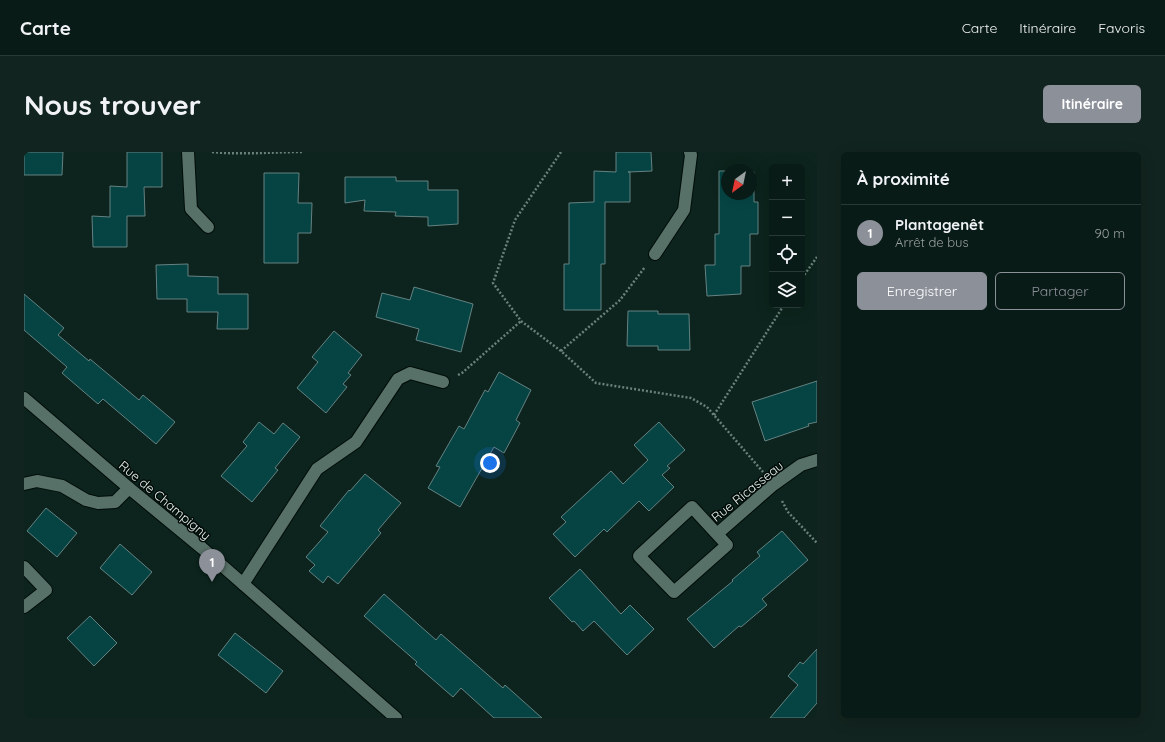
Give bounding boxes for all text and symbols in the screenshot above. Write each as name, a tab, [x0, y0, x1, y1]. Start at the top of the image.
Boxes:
text: Carte	[20, 16, 71, 40]
text: Carte	[962, 19, 997, 37]
text: Itinéraire	[1019, 19, 1076, 37]
text: Favoris	[1098, 19, 1145, 37]
button: Itinéraire	[1043, 85, 1141, 123]
text: Nous trouver	[24, 87, 201, 122]
north arrow	[721, 164, 757, 200]
map controls	[769, 164, 805, 308]
button: +	[769, 164, 805, 200]
text: À proximité	[857, 168, 950, 189]
button: −	[769, 200, 805, 236]
text: Plantagenêt	[895, 215, 984, 234]
text: 1	[867, 225, 873, 241]
text: 90 m	[1095, 225, 1125, 241]
text: Arrêt de bus	[895, 234, 969, 250]
button: locate	[769, 236, 805, 272]
button: layers	[769, 272, 805, 308]
button: Enregistrer	[857, 272, 987, 310]
button: Partager	[995, 272, 1125, 310]
your location	[480, 453, 500, 473]
street label: Rue de Champigny	[116, 457, 214, 543]
street label: Rue Ricasseau	[708, 457, 786, 525]
pin: 1	[199, 549, 225, 582]

